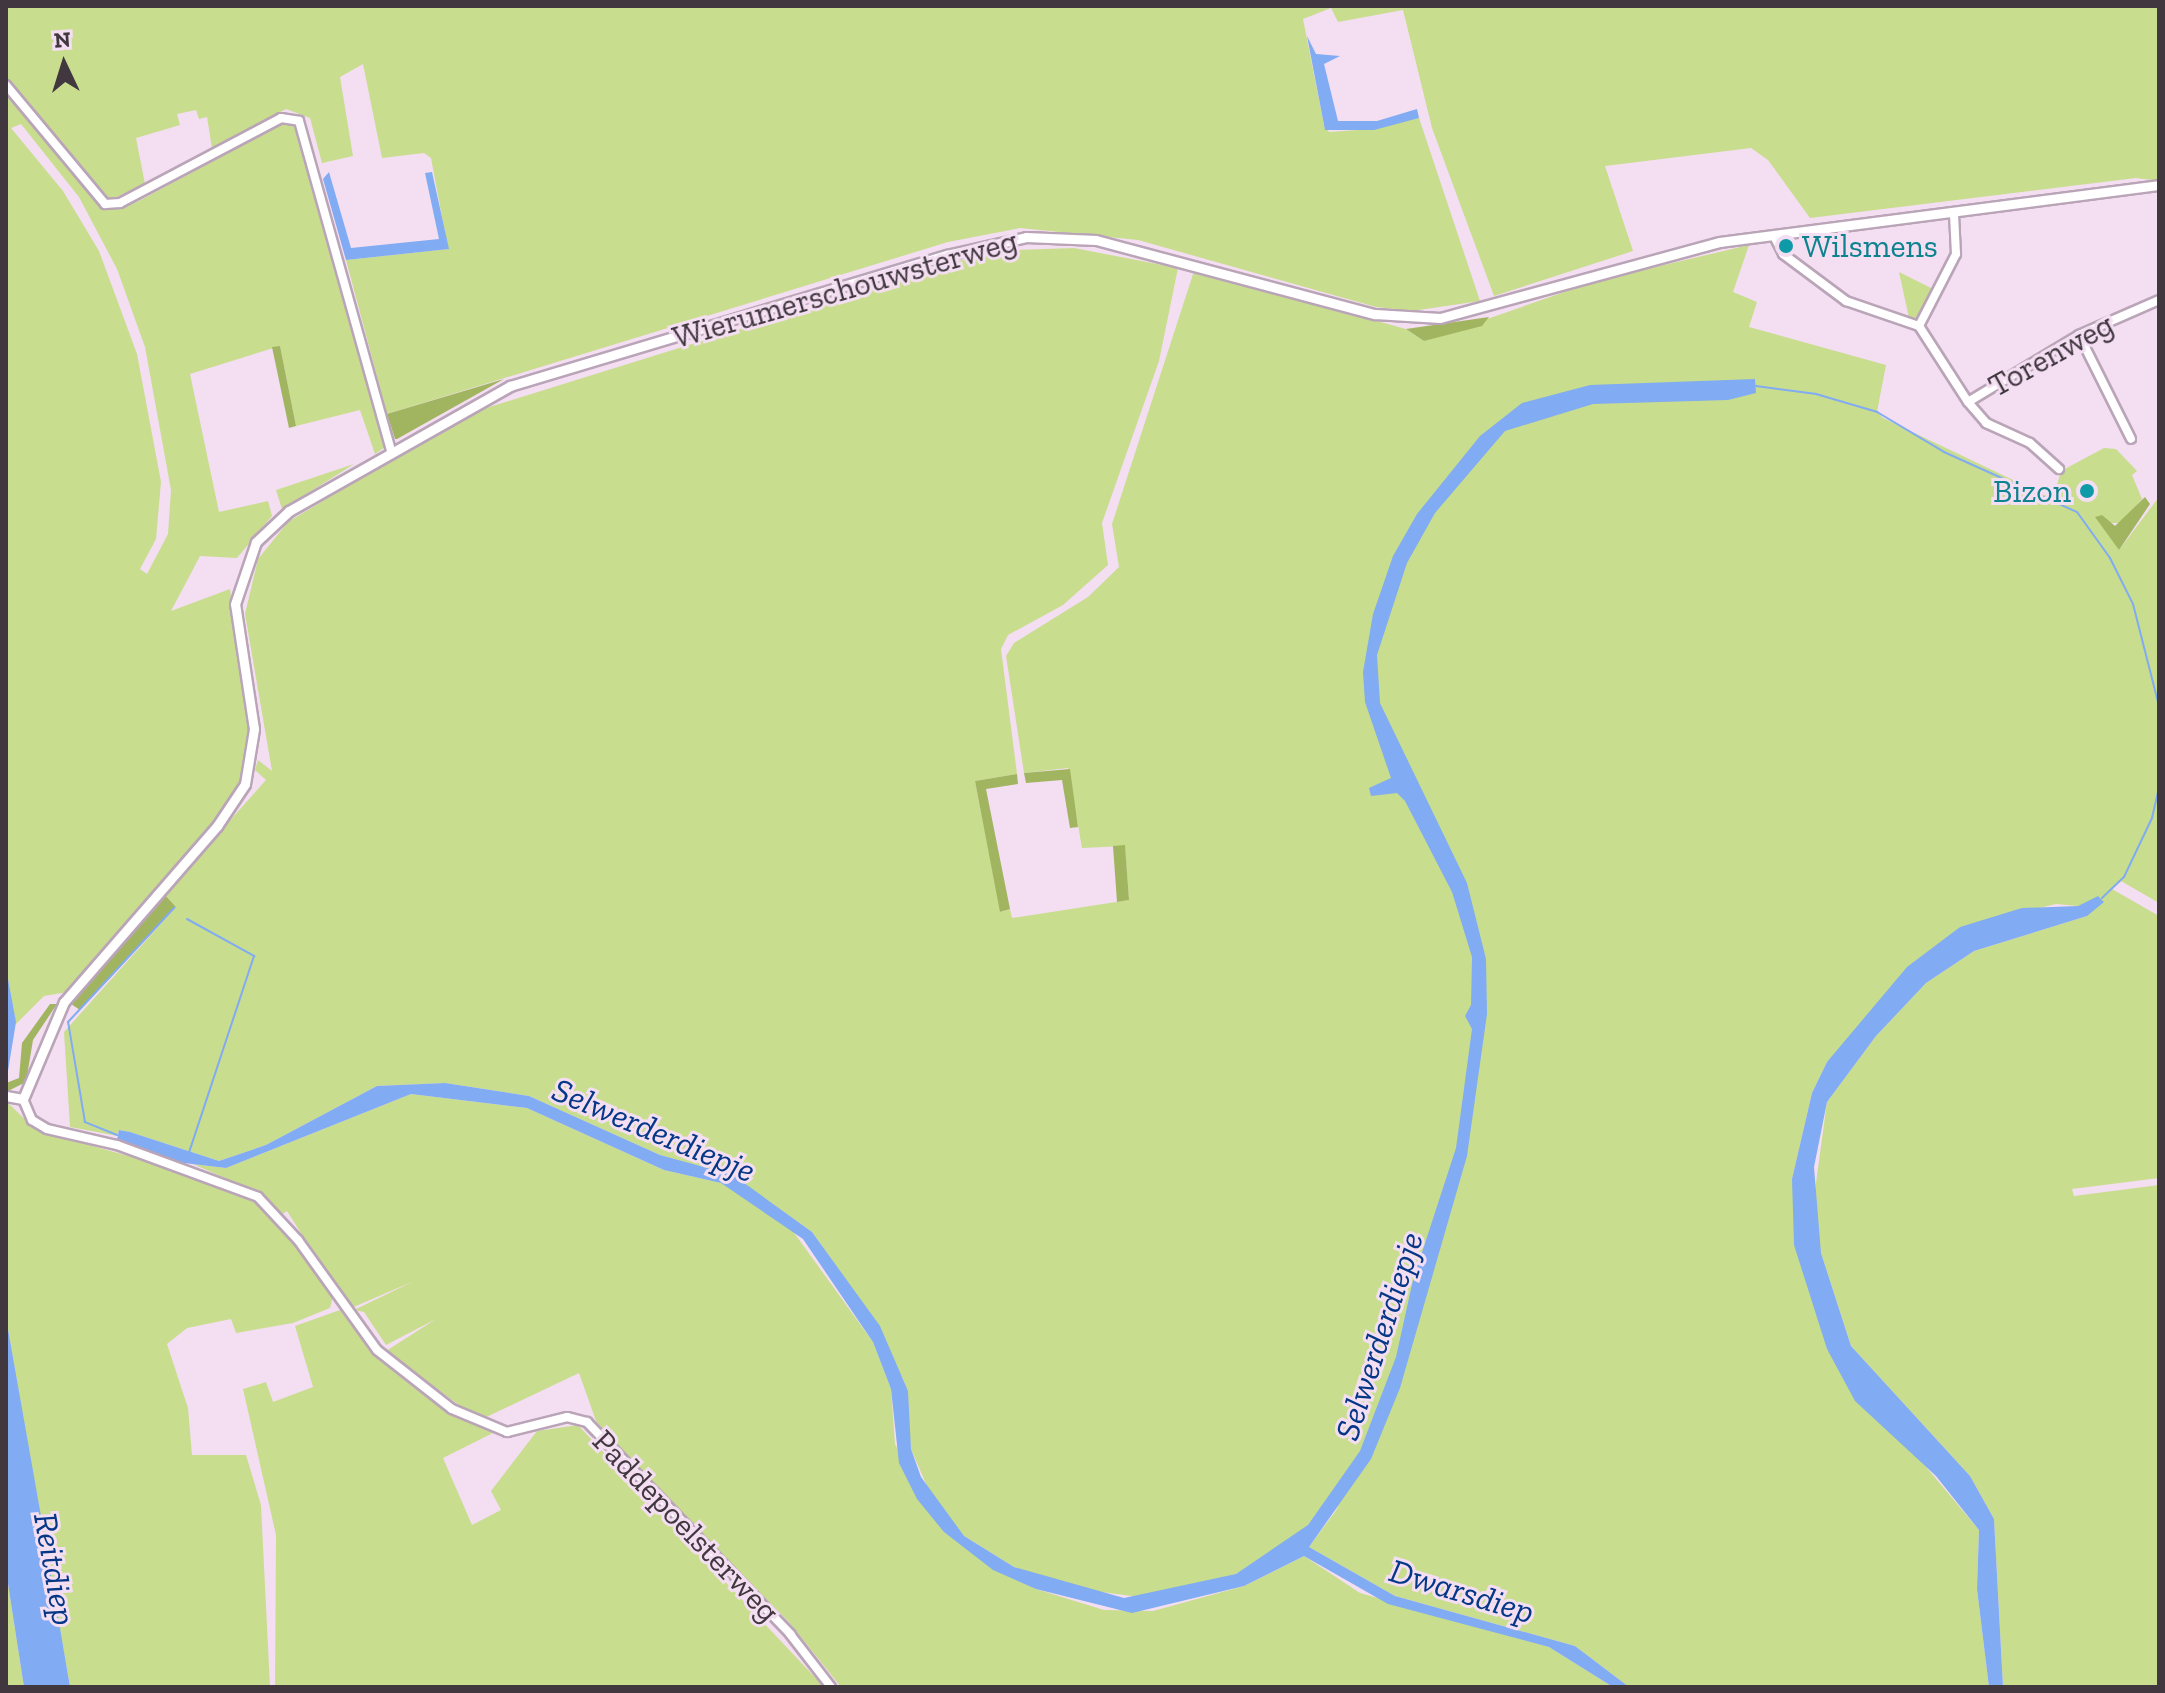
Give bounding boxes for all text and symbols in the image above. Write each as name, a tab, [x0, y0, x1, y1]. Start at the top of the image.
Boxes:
north arrow	[24, 24, 104, 104]
text: N	[53, 26, 72, 54]
street label: Wierumerschouwsterweg	[668, 221, 1022, 357]
place label: Wilsmens	[1802, 227, 1938, 265]
marker: Wilsmens	[1777, 237, 1795, 255]
street label: Torenweg	[1982, 305, 2120, 405]
place label: Bizon	[1993, 472, 2071, 510]
marker: Bizon	[2078, 482, 2096, 500]
water label: Selwerderdiepje	[546, 1069, 762, 1191]
water label: Selwerderdiepje	[1326, 1227, 1432, 1445]
street label: Paddepoelsterweg	[584, 1422, 788, 1630]
water label: Reitdiep	[25, 1509, 85, 1629]
water label: Dwarsdiep	[1385, 1550, 1539, 1632]

